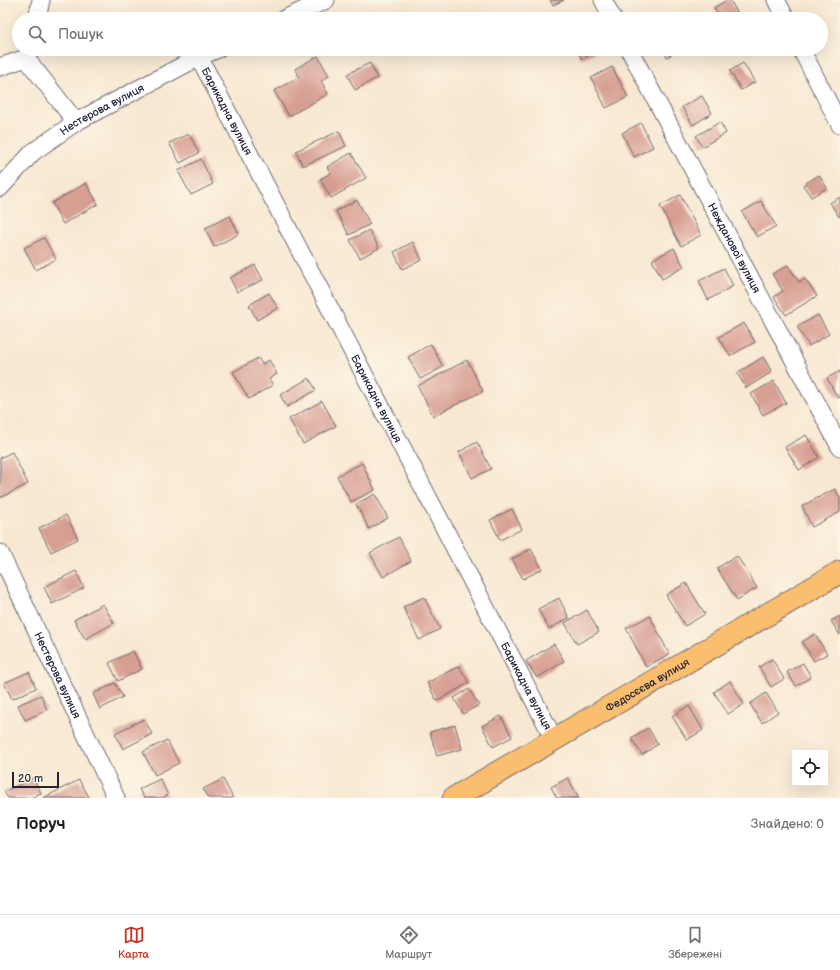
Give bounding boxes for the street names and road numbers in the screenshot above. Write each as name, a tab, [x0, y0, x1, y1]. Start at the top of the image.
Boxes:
street label: Барикадна вулиця	[199, 65, 255, 157]
street label: Нестерова вулиця	[57, 81, 146, 138]
street label: Нежданової вулиця	[705, 201, 764, 295]
street label: Барикадна вулиця	[349, 353, 405, 445]
street label: Нестерова вулиця	[32, 630, 84, 720]
street label: Барикадна вулиця	[498, 640, 555, 732]
street label: Федосєєва вулиця	[603, 655, 692, 714]

